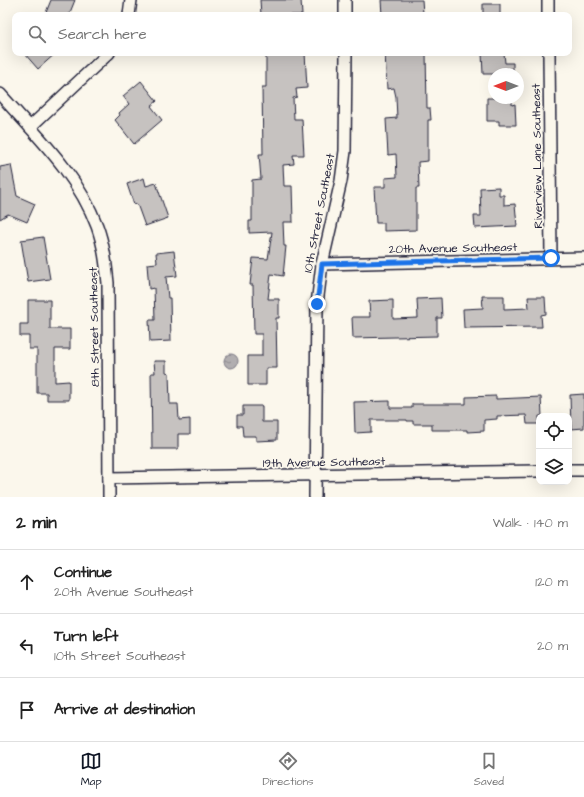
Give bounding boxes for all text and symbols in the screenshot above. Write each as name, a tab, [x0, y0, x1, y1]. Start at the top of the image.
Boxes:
search box	[12, 12, 572, 56]
icon: search	[26, 23, 48, 45]
text: Search here	[58, 24, 147, 45]
north arrow	[488, 68, 524, 104]
street label: Riverview Lane Southeast	[528, 83, 547, 229]
street label: 10th Street Southeast	[300, 152, 339, 274]
street label: 20th Avenue Southeast	[389, 239, 518, 258]
route start	[542, 249, 560, 267]
street label: 8th Street Southeast	[85, 267, 104, 387]
route end	[308, 295, 326, 313]
map controls	[536, 413, 572, 485]
button: locate	[536, 413, 572, 449]
button: layers	[536, 449, 572, 485]
street label: 19th Avenue Southeast	[263, 453, 386, 472]
text: 2 min	[16, 511, 57, 535]
text: Walk · 140 m	[493, 514, 568, 532]
text: Continue	[54, 562, 112, 583]
icon: ahead	[16, 571, 38, 593]
text: 120 m	[535, 573, 568, 591]
text: 20th Avenue Southeast	[54, 583, 193, 601]
text: Turn left	[54, 626, 118, 647]
icon: left	[16, 635, 38, 657]
text: 20 m	[537, 637, 568, 655]
text: 10th Street Southeast	[54, 647, 185, 665]
icon: arrive	[16, 699, 38, 721]
text: Arrive at destination	[54, 699, 195, 720]
tab: Map	[80, 750, 102, 789]
tab: Directions	[262, 750, 314, 789]
tab: Saved	[474, 750, 504, 789]

